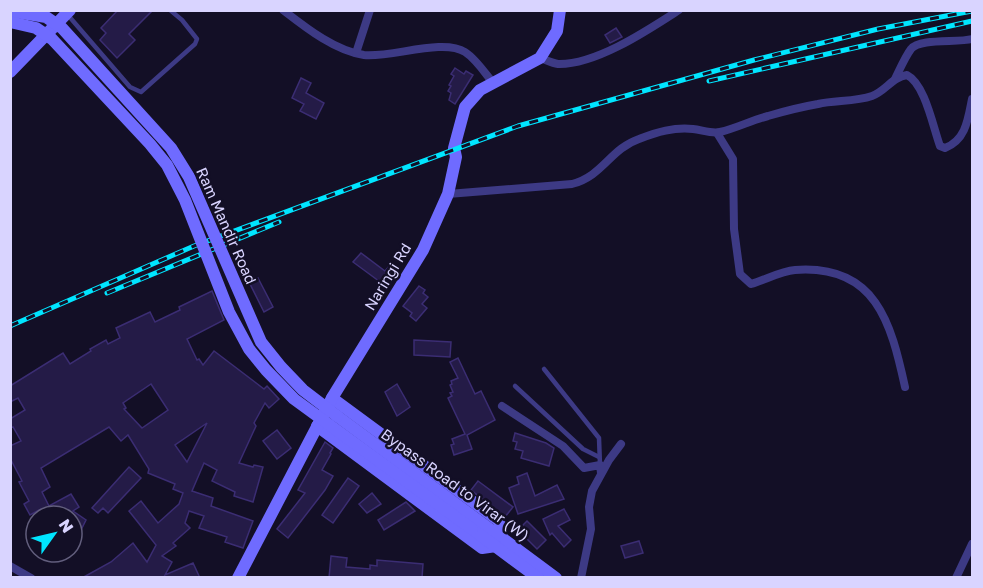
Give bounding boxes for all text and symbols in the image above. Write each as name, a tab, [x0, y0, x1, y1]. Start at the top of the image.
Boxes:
street label: Ram Mandir Road	[193, 164, 261, 287]
street label: Naringi Rd	[360, 240, 414, 313]
street label: Bypass Road to Virar (W)	[378, 424, 533, 544]
north arrow	[24, 504, 84, 564]
text: N	[55, 515, 78, 536]

